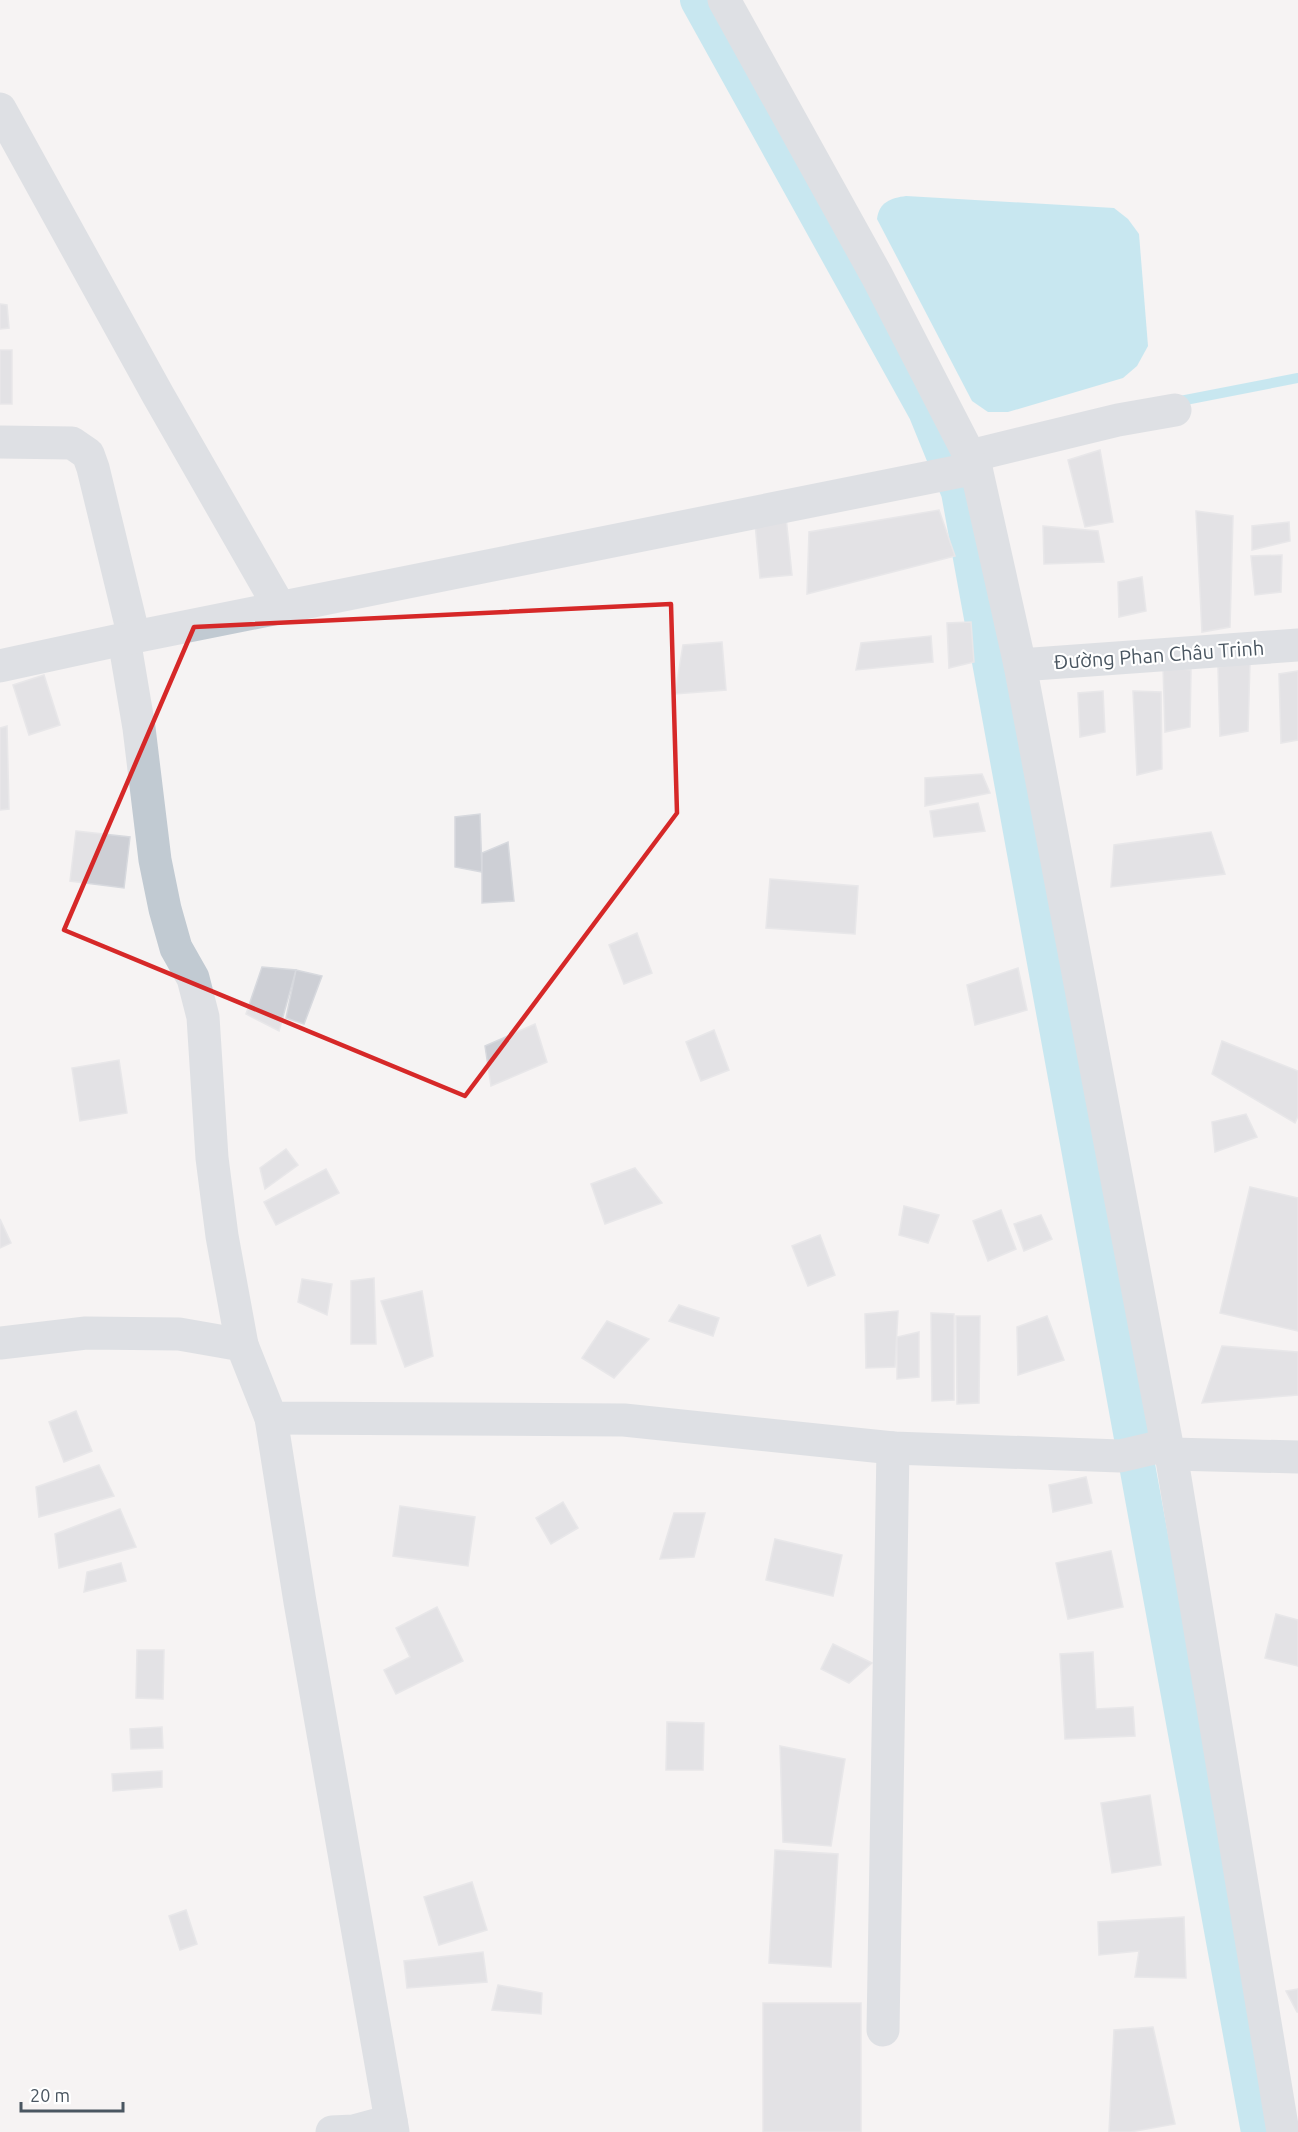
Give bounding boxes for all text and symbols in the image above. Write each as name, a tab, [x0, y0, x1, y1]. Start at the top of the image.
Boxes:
street label: Đường Phan Châu Trinh	[1053, 636, 1265, 673]
scale bar	[21, 2075, 123, 2113]
text: 20 m	[30, 2085, 70, 2105]

